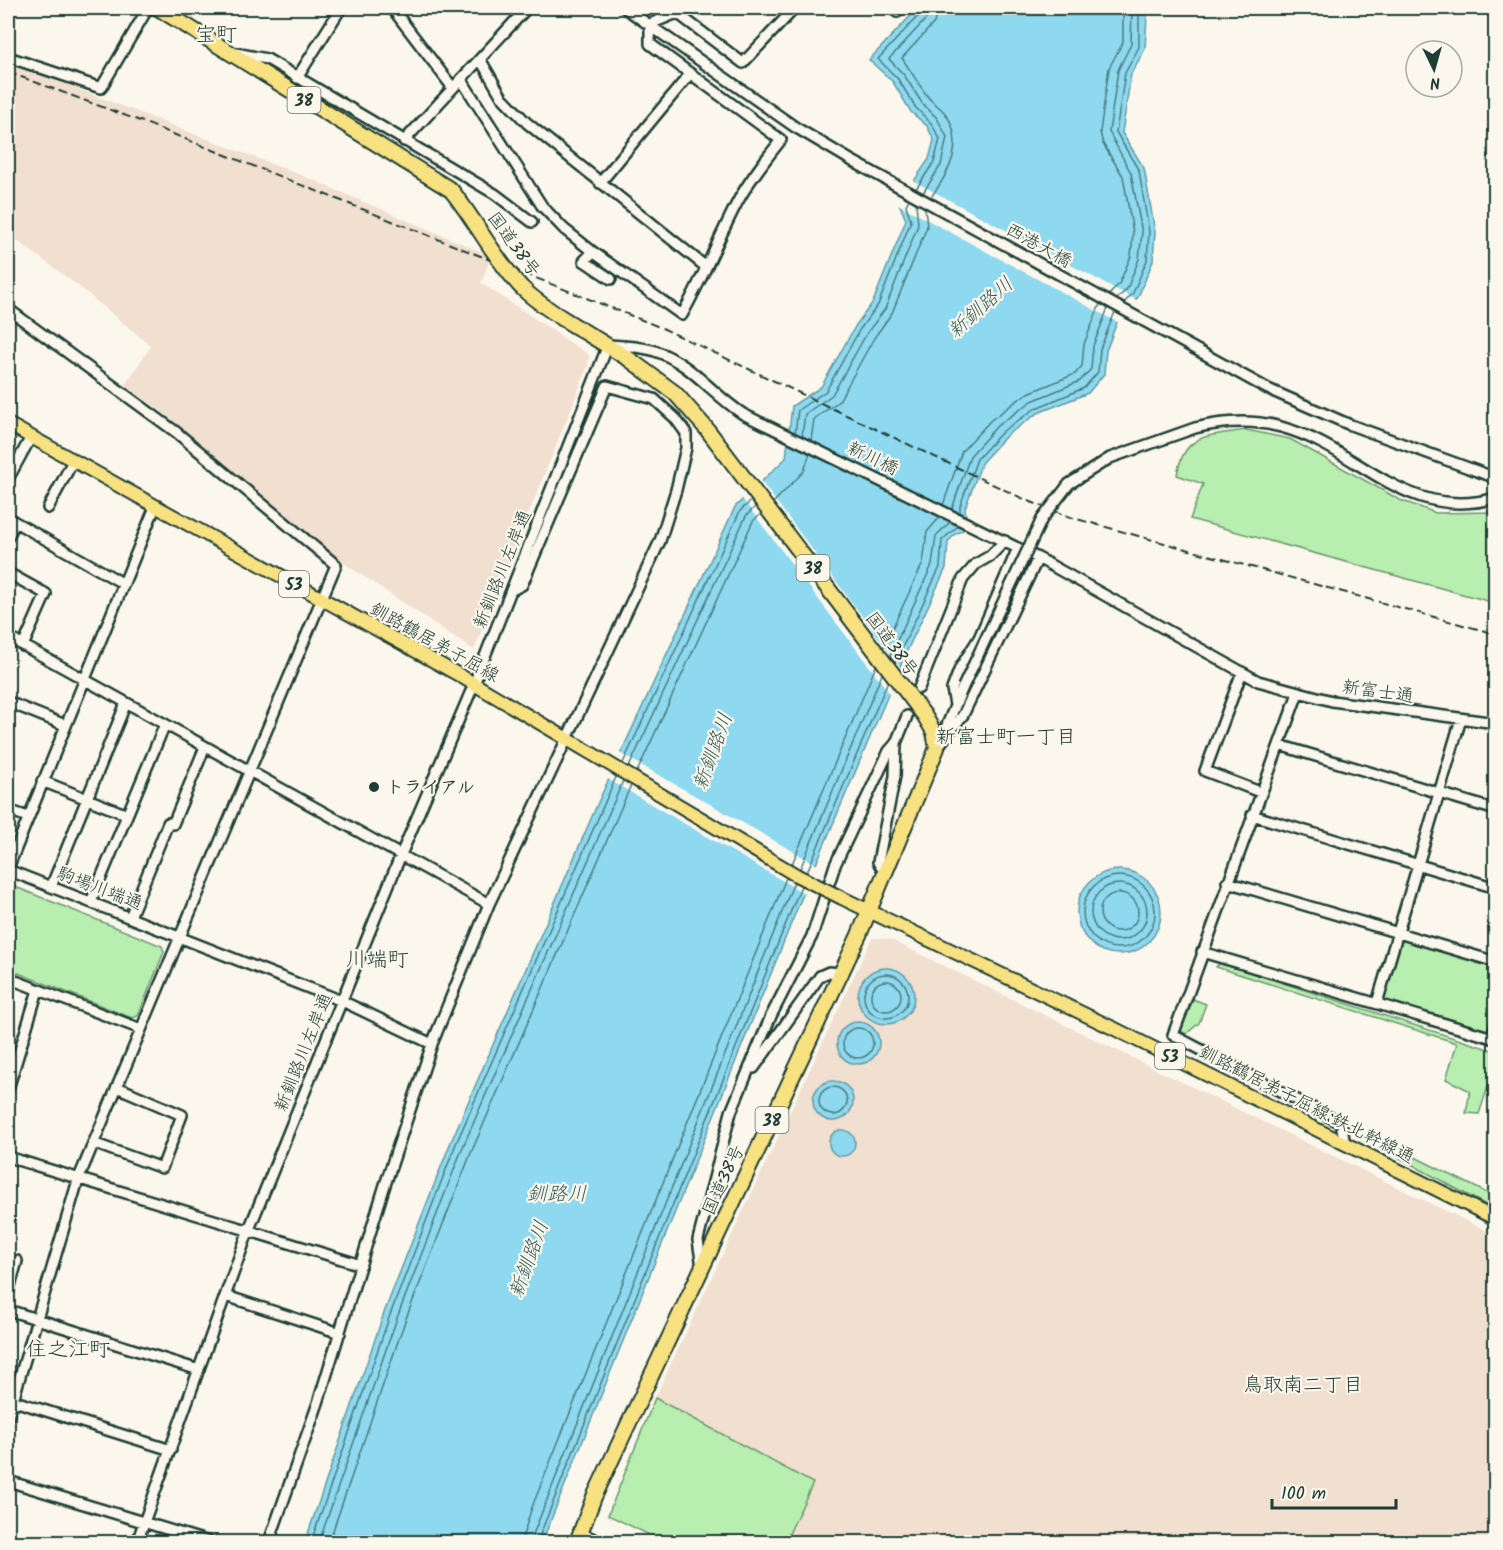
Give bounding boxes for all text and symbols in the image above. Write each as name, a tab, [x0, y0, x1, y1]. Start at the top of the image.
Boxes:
district label: 宝町	[195, 19, 237, 52]
north arrow	[1404, 39, 1464, 99]
text: N	[1429, 70, 1441, 95]
road number: 38	[288, 87, 320, 113]
street label: 国道38号	[479, 206, 547, 284]
street label: 西港大橋	[1000, 216, 1077, 276]
water label: 新釧路川	[941, 270, 1022, 347]
street label: 新川橋	[842, 434, 903, 484]
street label: 新釧路川左岸通	[466, 506, 540, 633]
road number: 38	[796, 555, 830, 581]
road number: 53	[279, 571, 309, 597]
street label: 釧路鶴居弟子屈線	[364, 596, 504, 691]
street label: 国道38号	[857, 606, 925, 684]
street label: 新富士通	[1340, 673, 1415, 712]
water label: 新釧路川	[685, 709, 743, 795]
district label: 新富士町一丁目	[936, 722, 1076, 754]
place label: トライアル	[386, 774, 475, 803]
marker: トライアル	[367, 780, 381, 794]
street label: 駒場川端通	[52, 860, 147, 919]
district label: 川端町	[346, 944, 409, 977]
street label: 新釧路川左岸通	[267, 989, 341, 1116]
street label: 釧路鶴居弟子屈線:鉄北幹線通	[1194, 1038, 1419, 1172]
road number: 53	[1155, 1043, 1185, 1069]
road number: 38	[756, 1107, 788, 1133]
street label: 国道38号	[695, 1140, 753, 1221]
water label: 釧路川	[527, 1179, 587, 1211]
water label: 新釧路川	[501, 1217, 559, 1303]
district label: 住之江町	[26, 1334, 110, 1367]
district label: 鳥取南二丁目	[1243, 1370, 1363, 1402]
scale bar	[1272, 1472, 1396, 1510]
text: 100 m	[1281, 1480, 1326, 1509]

